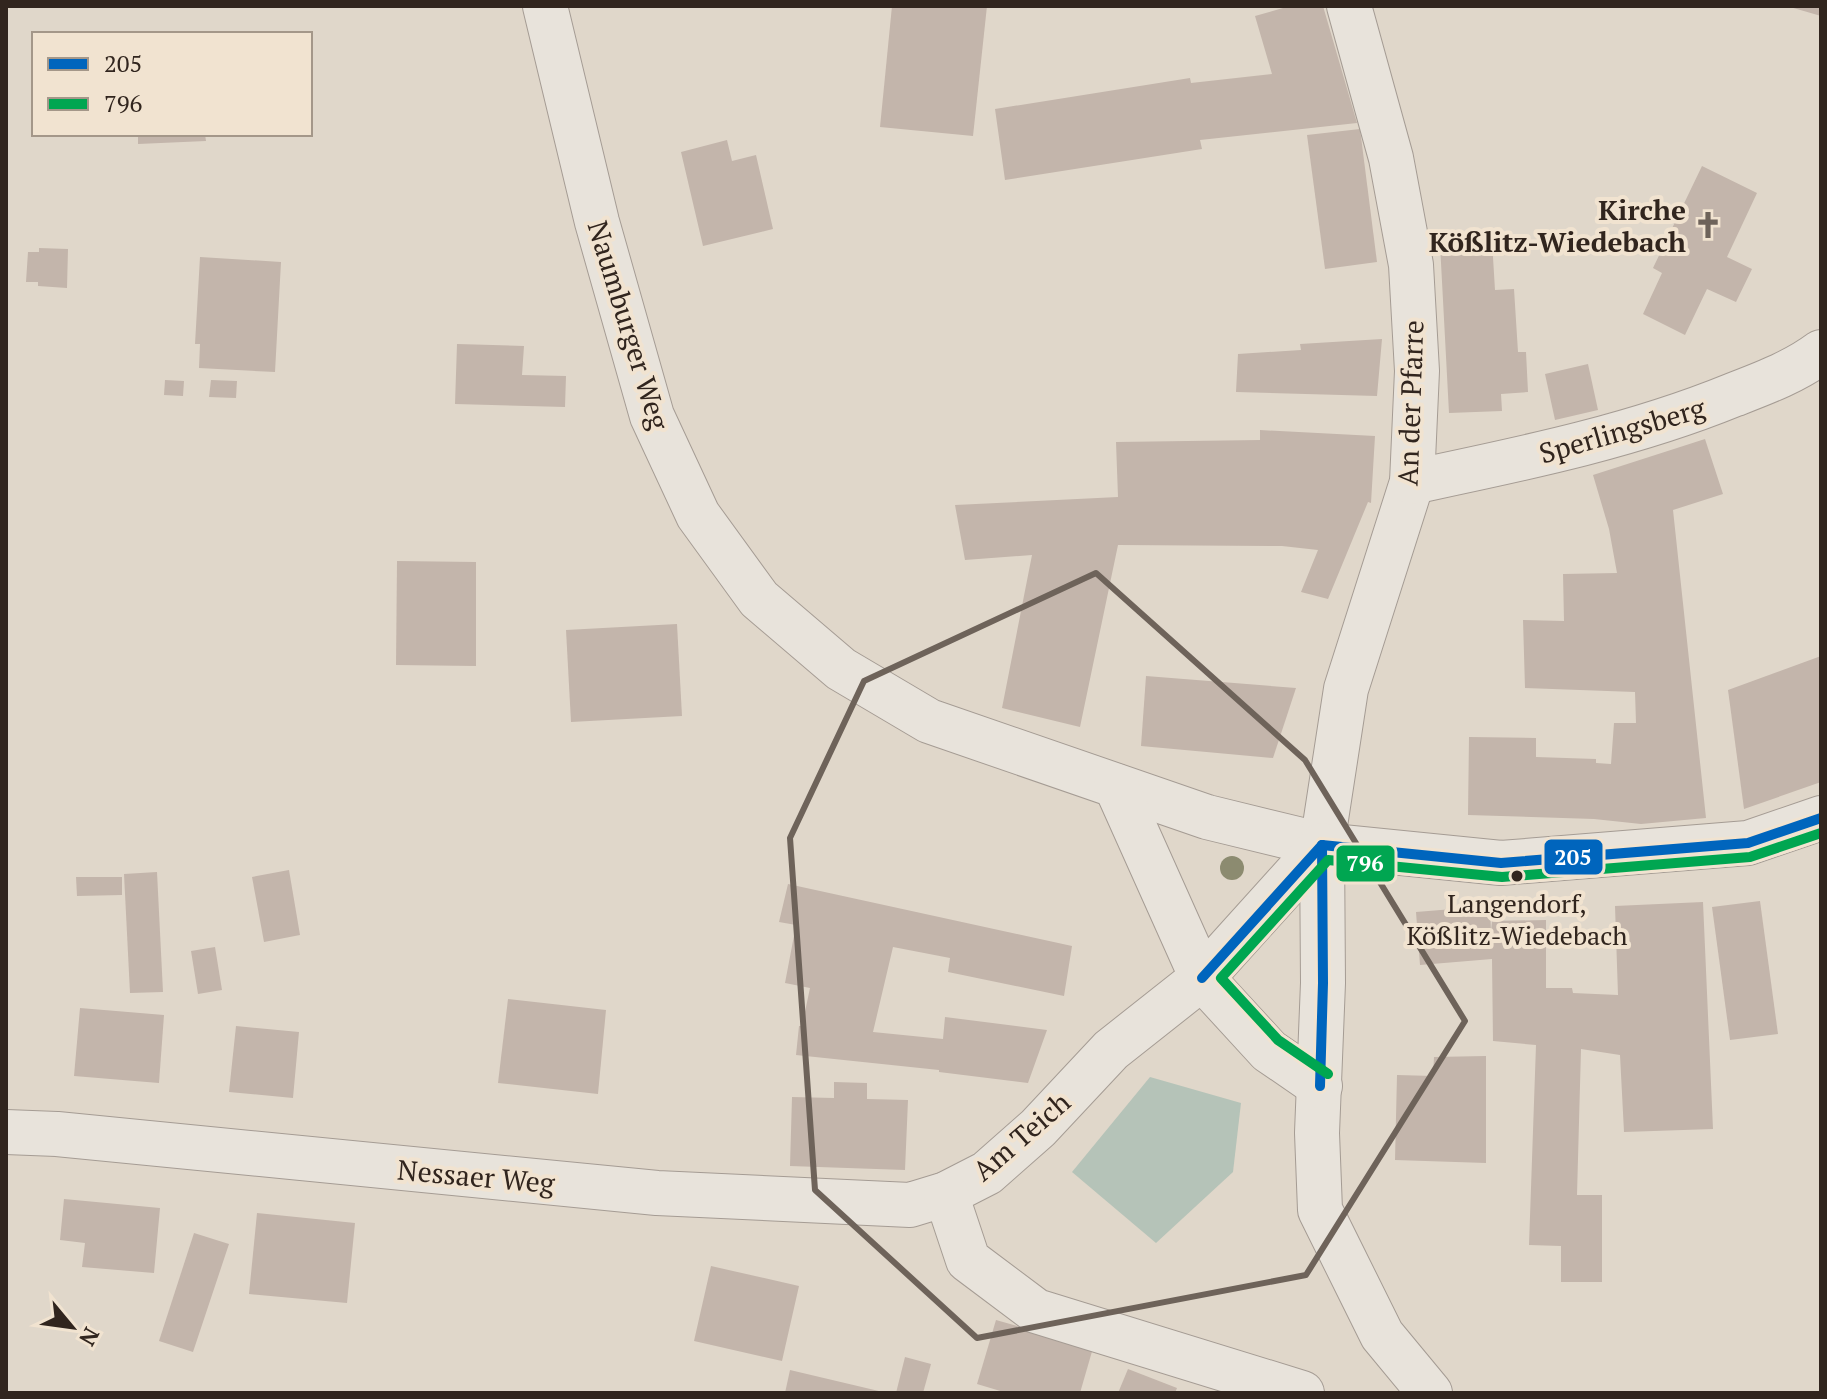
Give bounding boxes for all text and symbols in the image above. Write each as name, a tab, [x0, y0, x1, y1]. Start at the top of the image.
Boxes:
legend	[32, 32, 312, 136]
text: 205	[104, 47, 142, 79]
text: 796	[104, 87, 143, 119]
place label: Kirche Kößlitz-Wiedebach	[1429, 191, 1686, 260]
church icon: Kirche Kößlitz-Wiedebach	[1693, 210, 1723, 240]
street label: Naumburger Weg	[580, 216, 679, 435]
street label: An der Pfarre	[1389, 320, 1431, 486]
street label: Sperlingsberg	[1535, 388, 1710, 471]
line badge: 205	[1543, 838, 1604, 876]
text: 205	[1554, 842, 1592, 871]
line badge: 796	[1335, 844, 1396, 883]
text: 796	[1346, 848, 1384, 877]
marker: Langendorf, Kößlitz-Wiedebach	[1509, 868, 1525, 884]
place label: Langendorf, Kößlitz-Wiedebach	[1406, 886, 1628, 952]
street label: Am Teich	[964, 1083, 1078, 1189]
street label: Nessaer Weg	[396, 1151, 557, 1201]
north arrow	[32, 1287, 112, 1367]
text: N	[73, 1323, 107, 1352]

